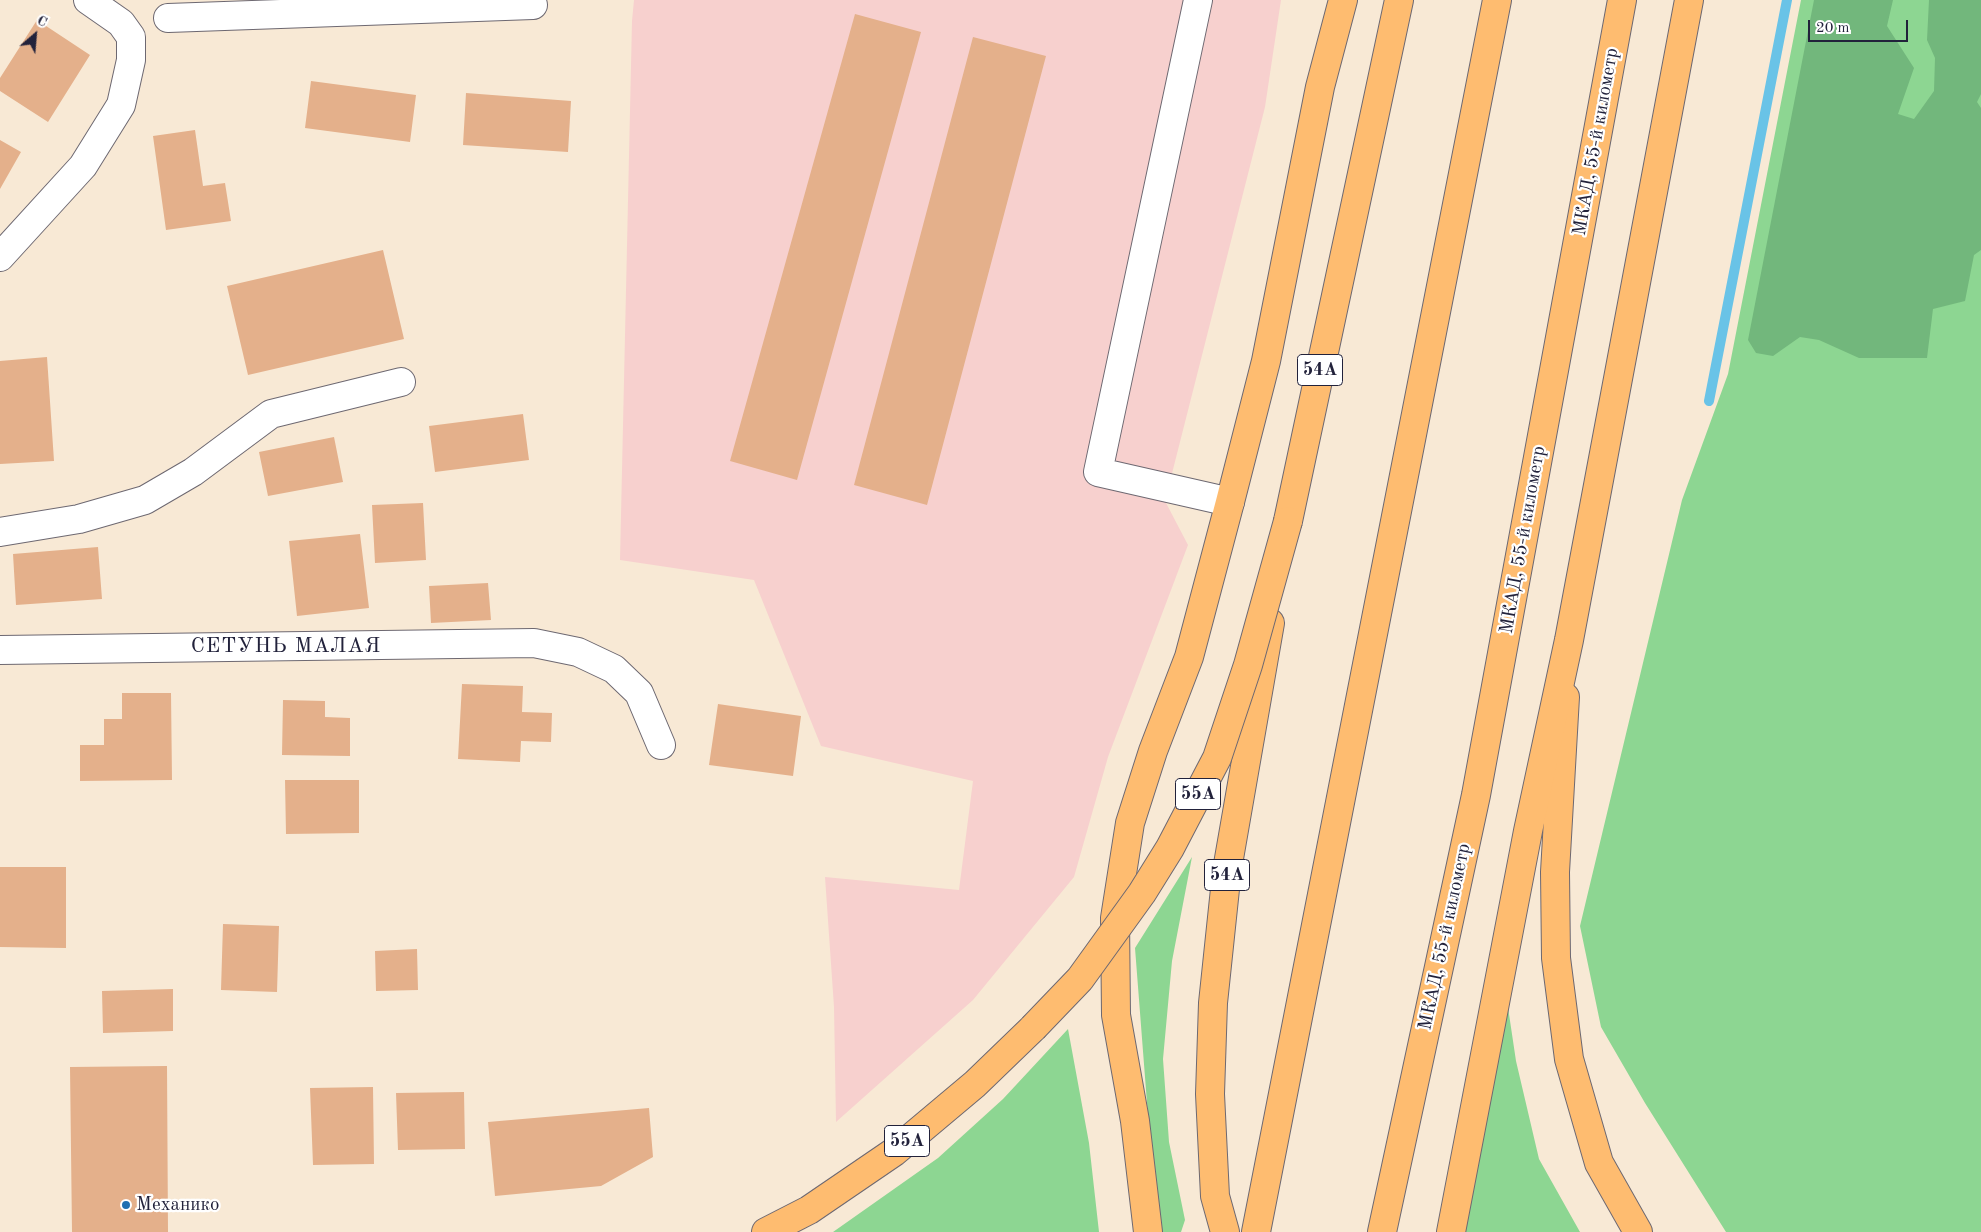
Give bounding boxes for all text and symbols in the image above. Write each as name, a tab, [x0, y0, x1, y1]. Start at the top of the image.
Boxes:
north arrow	[10, 10, 60, 60]
scale bar	[1811, 10, 1911, 42]
text: С	[35, 13, 49, 30]
text: 20 m	[1816, 21, 1850, 36]
street label: МКАД, 55-й километр	[1568, 46, 1624, 238]
road number: 54А	[1298, 354, 1342, 386]
street label: МКАД, 55-й километр	[1495, 444, 1551, 636]
district label: СЕТУНЬ МАЛАЯ	[189, 633, 383, 659]
road number: 55А	[1176, 779, 1220, 810]
street label: МКАД, 55-й километр	[1414, 842, 1476, 1032]
road number: 54А	[1204, 860, 1250, 890]
road number: 55А	[884, 1126, 930, 1156]
place label: Механико	[136, 1194, 220, 1216]
marker: Механико	[120, 1199, 132, 1211]

